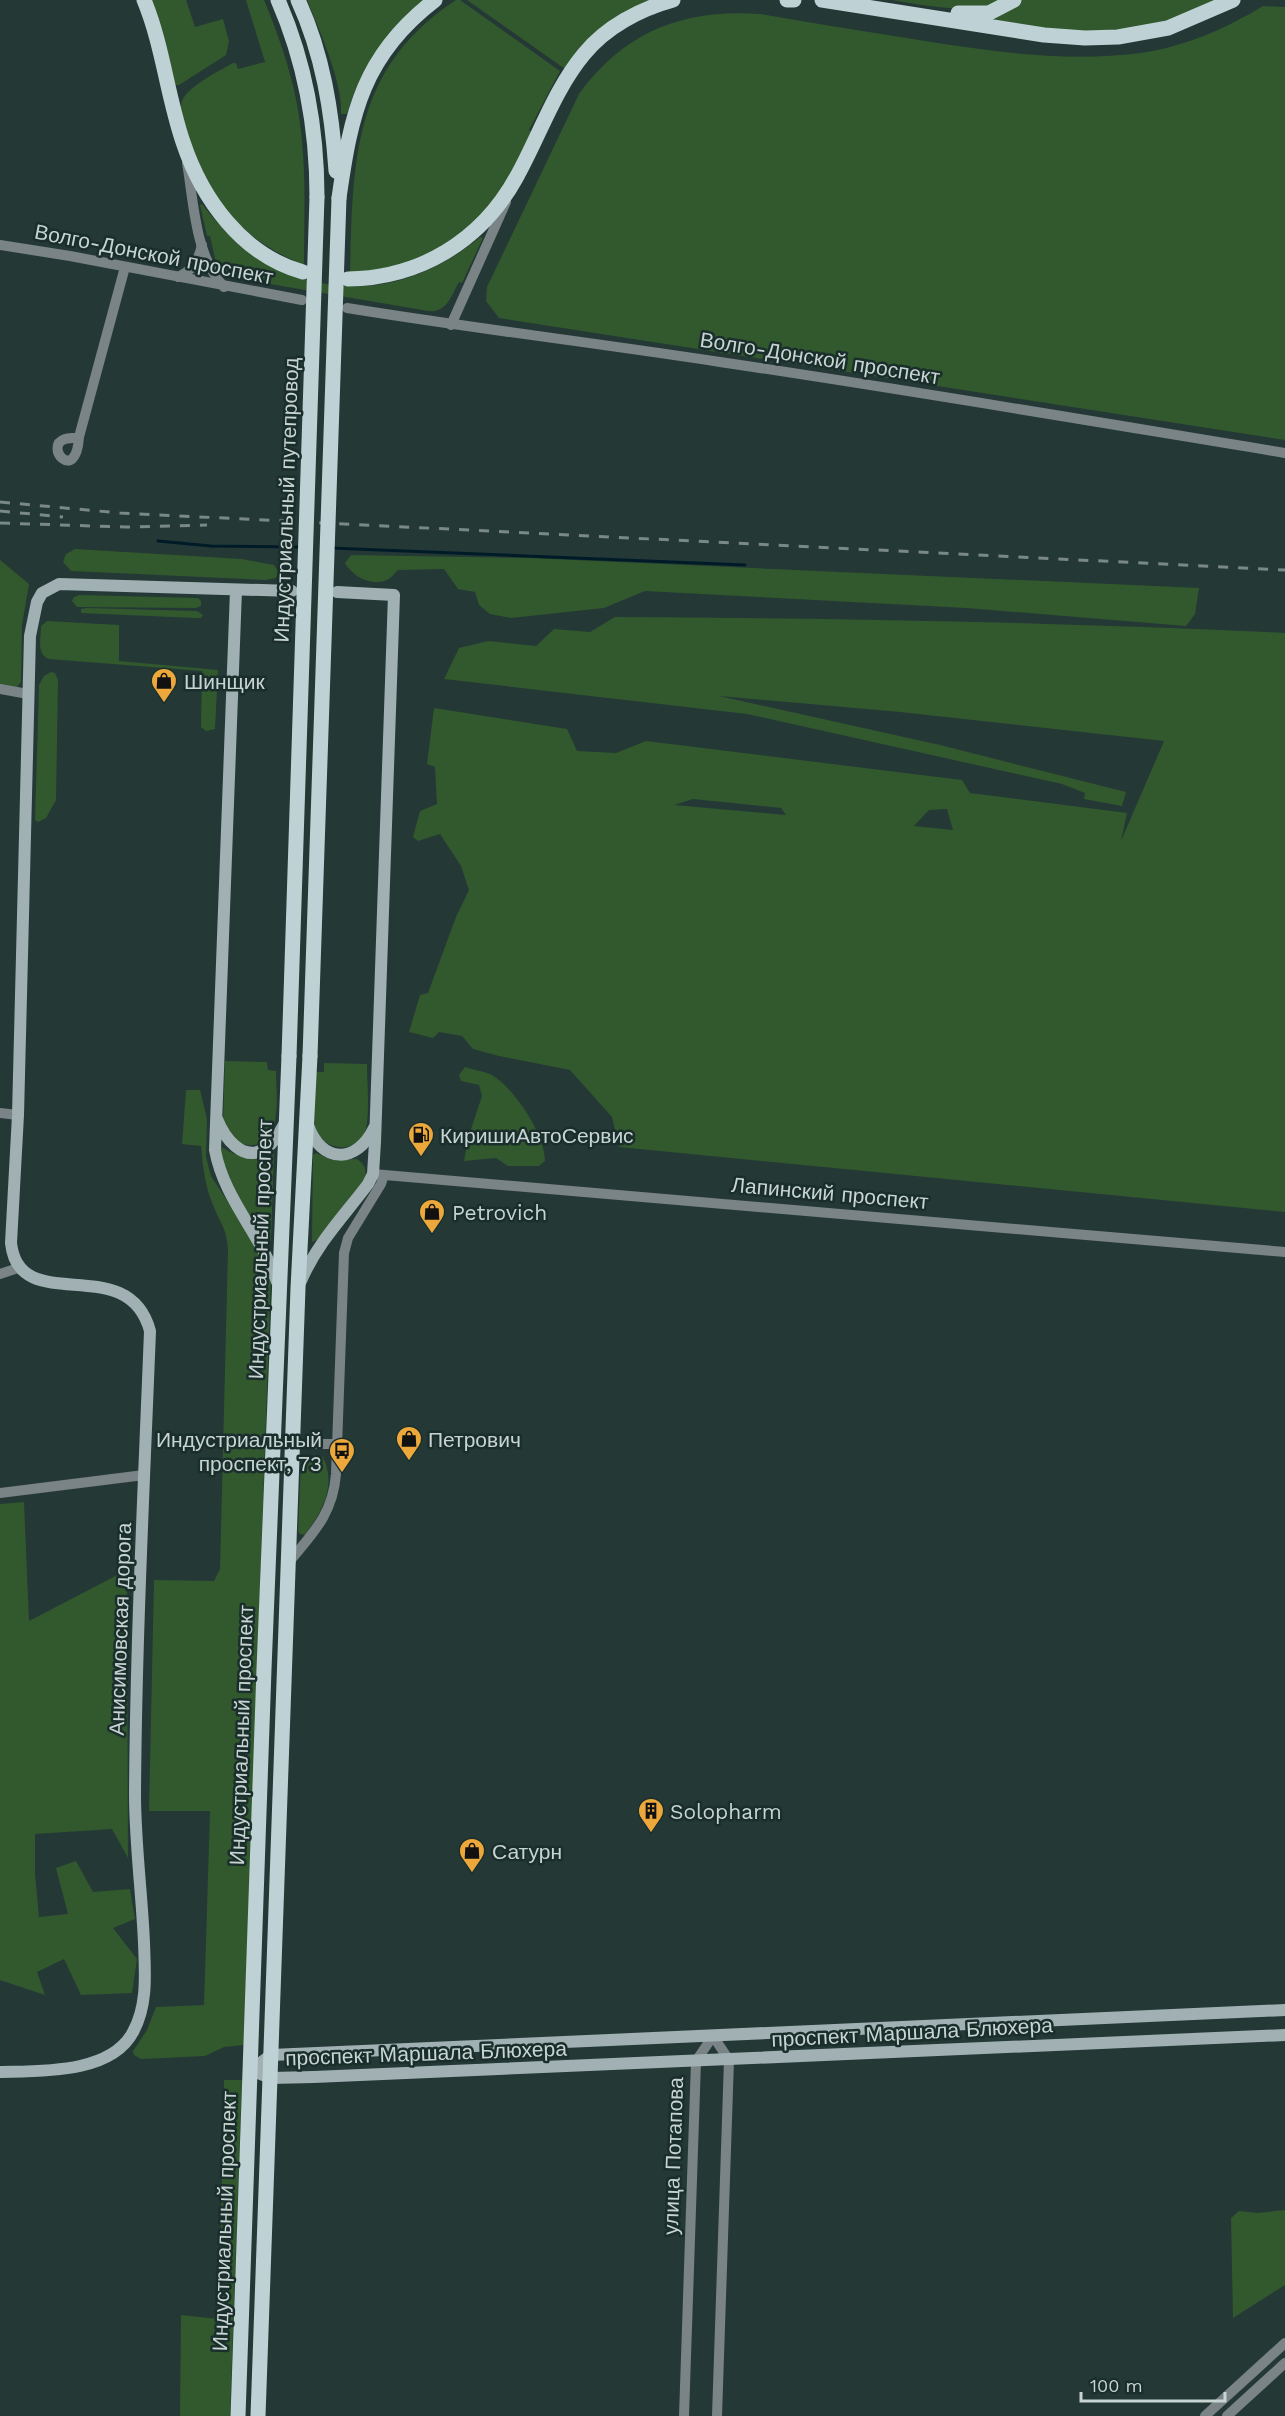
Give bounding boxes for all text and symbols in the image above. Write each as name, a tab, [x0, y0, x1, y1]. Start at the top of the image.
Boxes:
street label: Волго-Донской проспект	[33, 219, 276, 289]
street label: Волго-Донской проспект	[698, 327, 942, 389]
street label: Индустриальный путепровод	[269, 357, 303, 643]
shop icon: Шинщик	[149, 666, 179, 704]
place label: Шинщик	[184, 669, 266, 694]
street label: Индустриальный проспект	[243, 1118, 277, 1380]
fuel station icon: КиришиАвтоСервис	[406, 1120, 436, 1158]
place label: КиришиАвтоСервис	[440, 1123, 634, 1148]
street label: Лапинский проспект	[730, 1172, 930, 1214]
shop icon: Petrovich	[417, 1197, 447, 1235]
place label: Petrovich	[452, 1200, 547, 1225]
shop icon: Петрович	[394, 1424, 424, 1462]
place label: Индустриальный проспект, 73	[156, 1427, 322, 1476]
place label: Петрович	[428, 1427, 521, 1452]
bus stop icon: Индустриальный проспект, 73	[327, 1436, 357, 1474]
street label: Анисимовская дорога	[104, 1522, 136, 1736]
street label: Индустриальный проспект	[224, 1604, 258, 1866]
building icon: Solopharm	[636, 1796, 666, 1834]
place label: Solopharm	[670, 1799, 782, 1824]
shop icon: Сатурн	[457, 1836, 487, 1874]
place label: Сатурн	[492, 1839, 562, 1864]
street label: проспект Маршала Блюхера	[771, 2012, 1054, 2052]
street label: проспект Маршала Блюхера	[285, 2036, 568, 2070]
street label: улица Потапова	[658, 2076, 688, 2235]
street label: Индустриальный проспект	[207, 2090, 241, 2352]
scale bar	[1081, 2365, 1225, 2403]
text: 100 m	[1090, 2375, 1143, 2396]

